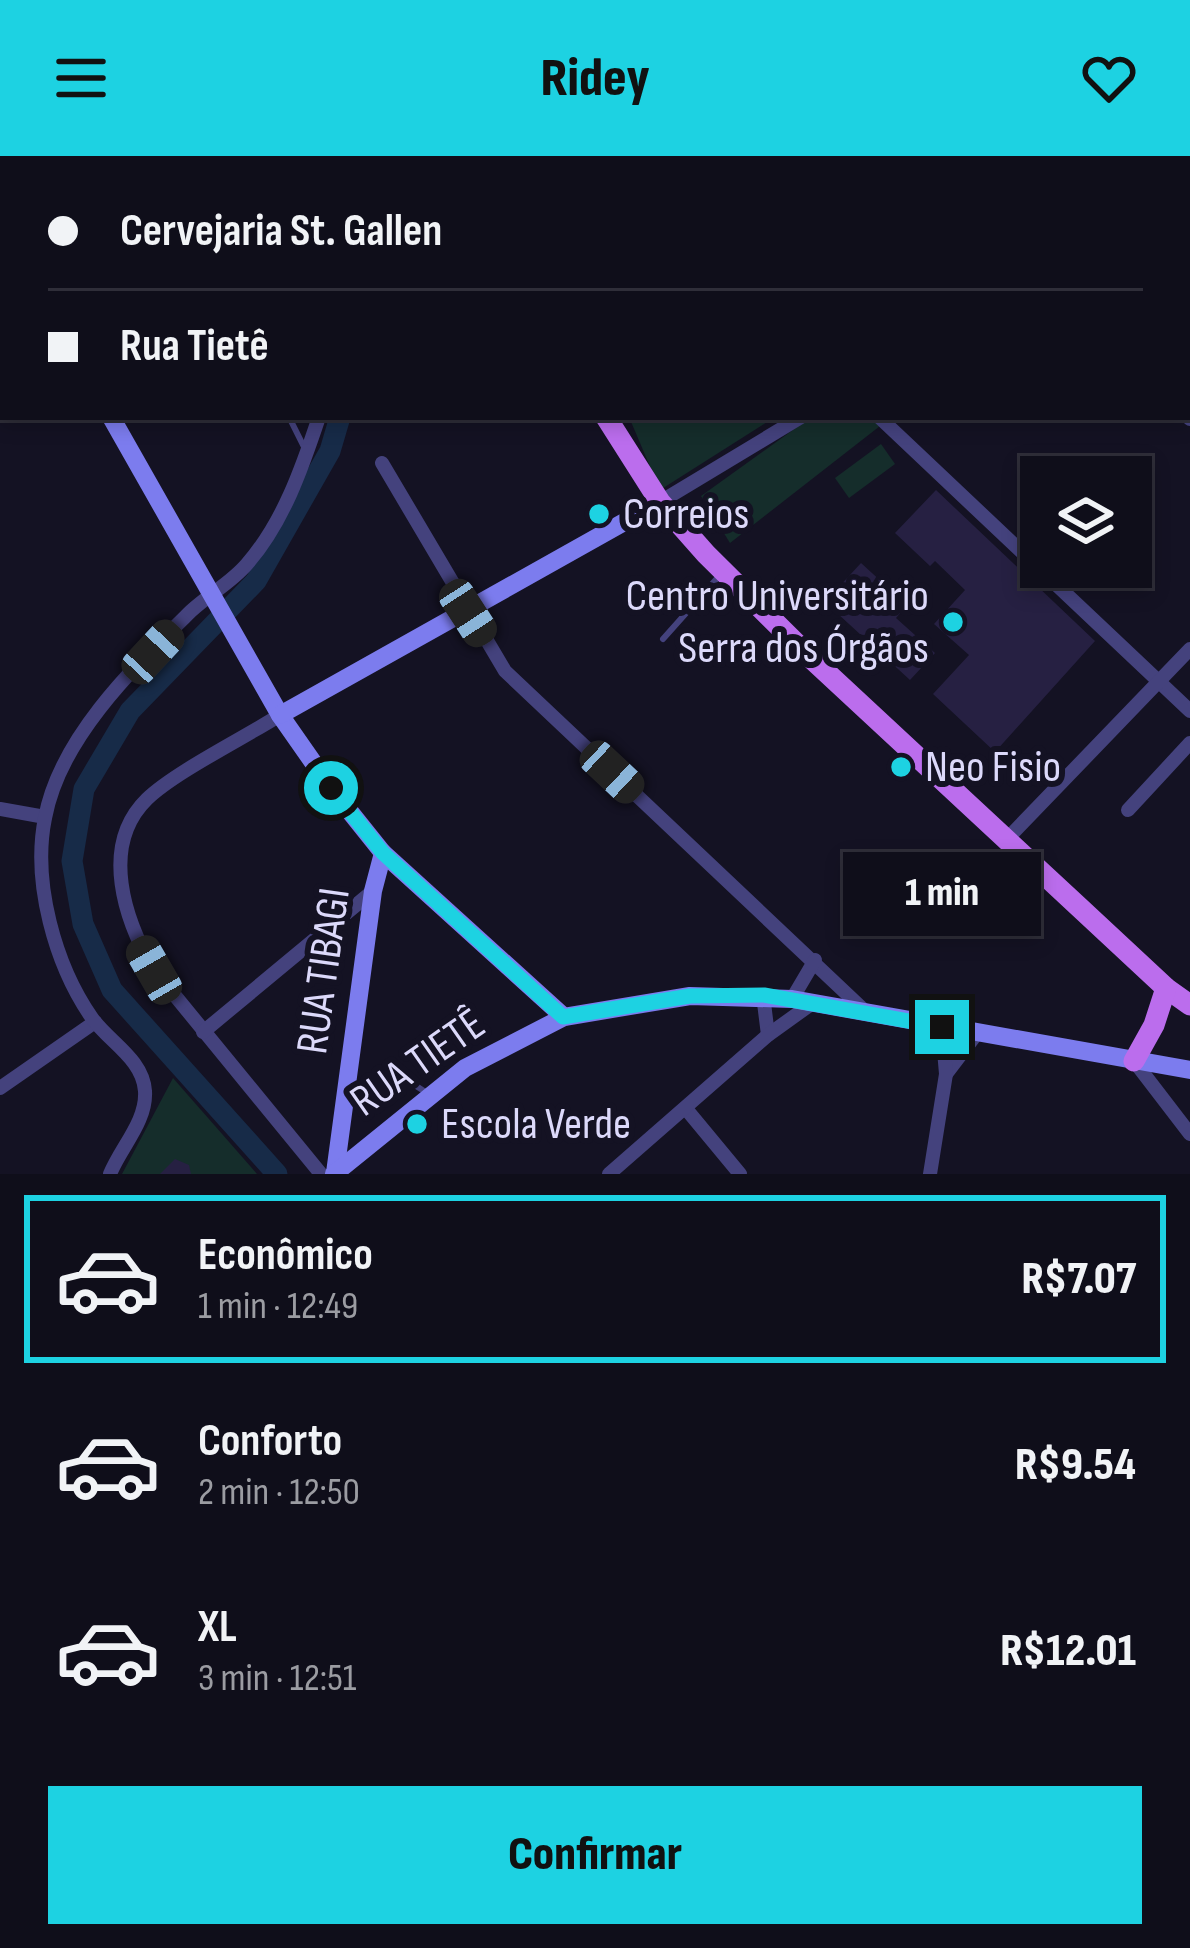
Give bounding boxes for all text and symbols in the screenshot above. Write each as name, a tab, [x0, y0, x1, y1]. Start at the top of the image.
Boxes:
icon: menu	[48, 45, 114, 111]
icon: heart	[1076, 45, 1142, 111]
text: Ridey	[540, 46, 650, 111]
text: Cervejaria St. Gallen	[120, 204, 442, 259]
text: Rua Tietê	[120, 319, 269, 374]
map controls	[1020, 456, 1152, 588]
button: layers	[1020, 456, 1152, 588]
place label: Correios	[623, 487, 750, 542]
marker: Correios	[586, 501, 612, 527]
place label: Centro Universitário Serra dos Órgãos	[626, 569, 929, 676]
car	[433, 573, 503, 653]
marker: Centro Universitário Serra dos Órgãos	[940, 609, 966, 635]
car	[115, 613, 191, 691]
car	[573, 734, 651, 810]
place label: Neo Fisio	[925, 740, 1061, 795]
marker: Neo Fisio	[888, 754, 914, 780]
route start	[304, 761, 358, 815]
callout: 1 min	[843, 853, 1041, 937]
text: 1 min	[905, 870, 979, 917]
street label: RUA TIBAGI	[285, 885, 363, 1057]
car	[120, 930, 188, 1010]
street label: RUA TIETÊ	[340, 997, 496, 1129]
route end	[915, 1000, 969, 1054]
place label: Escola Verde	[441, 1097, 631, 1152]
marker: Escola Verde	[404, 1111, 430, 1137]
icon: car	[54, 1225, 162, 1333]
text: Econômico	[198, 1228, 373, 1283]
text: R$7.07	[1021, 1252, 1136, 1307]
text: 1 min · 12:49	[198, 1283, 358, 1330]
icon: car	[54, 1411, 162, 1519]
text: Conforto	[198, 1414, 342, 1469]
text: R$9.54	[1015, 1438, 1136, 1493]
text: 2 min · 12:50	[198, 1469, 360, 1516]
icon: car	[54, 1597, 162, 1705]
text: XL	[198, 1600, 237, 1655]
text: R$12.01	[1000, 1624, 1136, 1679]
text: 3 min · 12:51	[198, 1655, 357, 1702]
button: Confirmar	[48, 1786, 1142, 1924]

